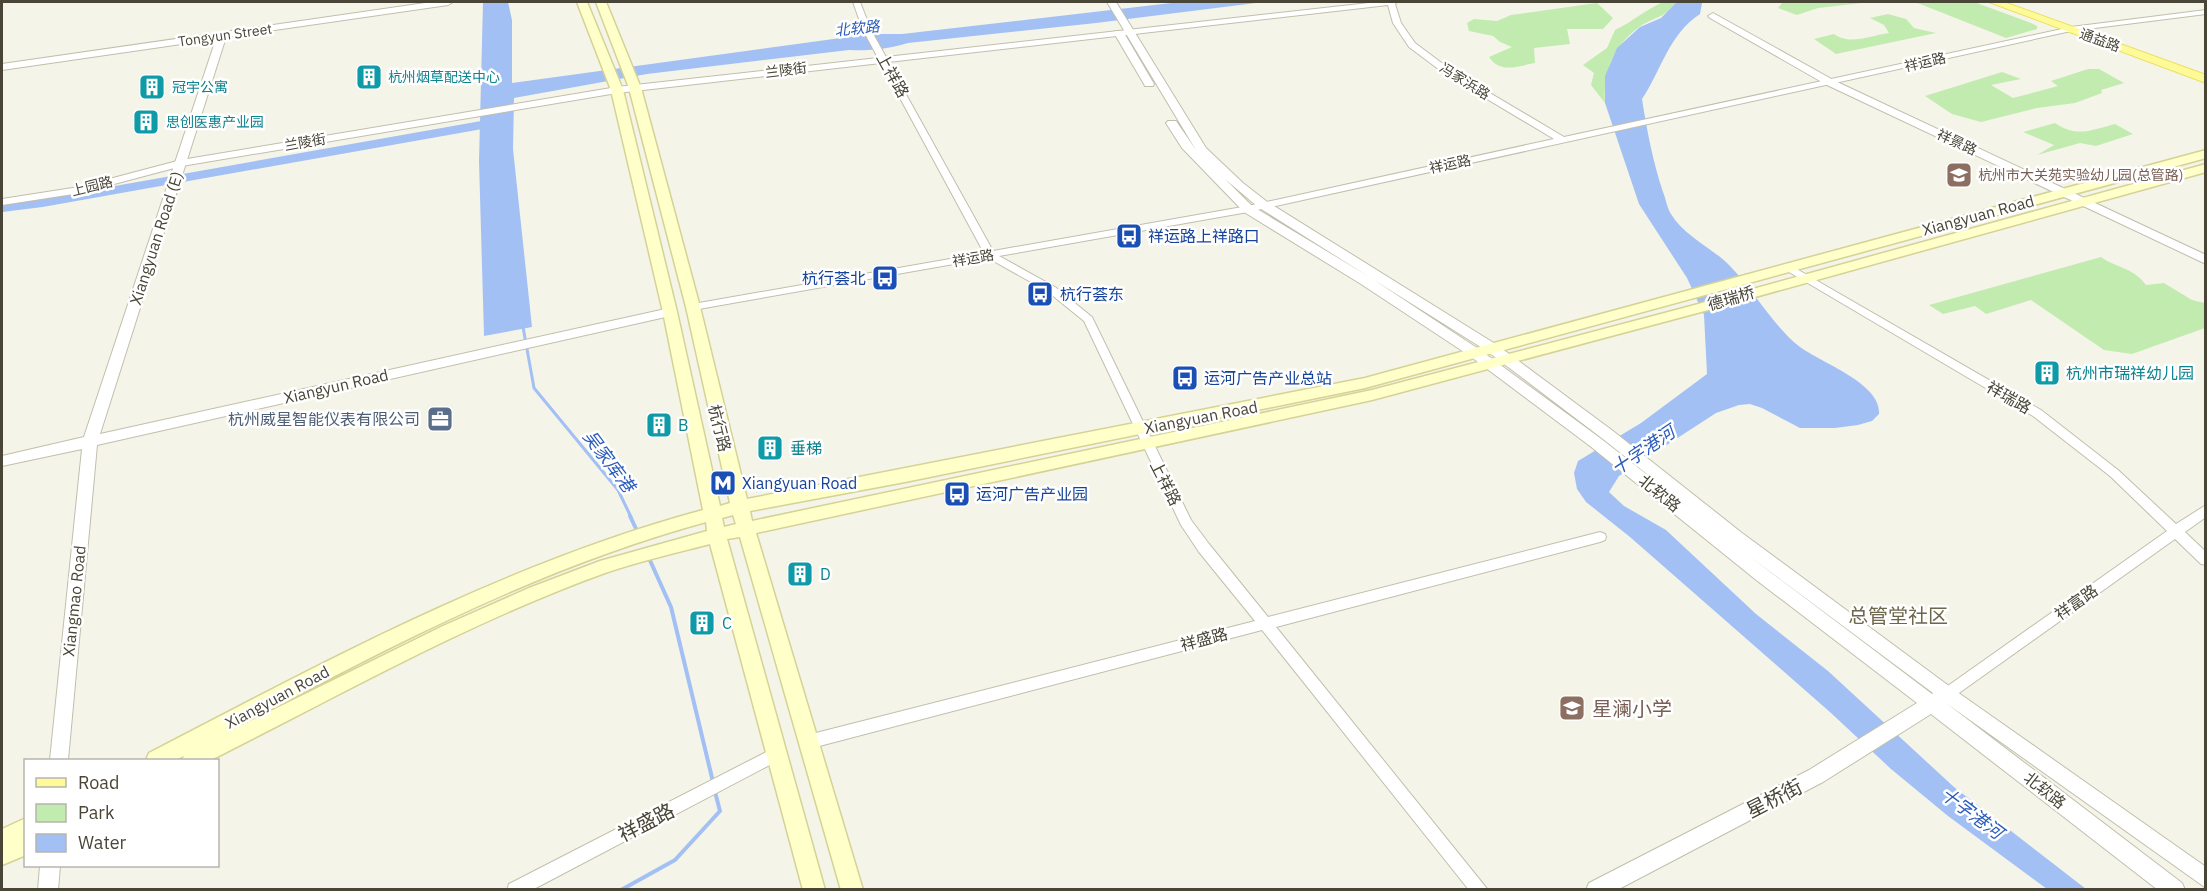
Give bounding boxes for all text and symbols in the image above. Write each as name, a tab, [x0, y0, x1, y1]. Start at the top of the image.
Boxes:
water label: 北软路	[834, 16, 882, 40]
street label: Tongyun Street	[177, 19, 273, 51]
street label: 通益路	[2077, 24, 2123, 56]
street label: 上祥路	[873, 49, 913, 101]
street label: 祥运路	[1903, 49, 1947, 75]
street label: 兰陵街	[764, 59, 808, 81]
street label: 冯家浜路	[1436, 59, 1494, 103]
building icon: 杭州烟草配送中心	[354, 62, 384, 92]
place label: 杭州烟草配送中心	[388, 68, 500, 86]
building icon: 冠宇公寓	[137, 72, 167, 102]
place label: 冠宇公寓	[172, 78, 228, 96]
building icon: 思创医惠产业园	[131, 107, 161, 137]
place label: 思创医惠产业园	[166, 113, 264, 131]
street label: 祥景路	[1934, 125, 1980, 159]
street label: 兰陵街	[283, 129, 327, 155]
street label: 祥运路	[1428, 151, 1472, 177]
school or university icon: 杭州市大关苑实验幼儿园(总管路)	[1944, 160, 1974, 190]
place label: 杭州市大关苑实验幼儿园(总管路)	[1978, 166, 2183, 184]
street label: Xiangyuan Road (E)	[125, 169, 187, 307]
street label: 上园路	[69, 172, 115, 200]
street label: Xiangyuan Road	[1920, 190, 2036, 240]
bus stop icon: 祥运路上祥路口	[1114, 221, 1144, 251]
place label: 祥运路上祥路口	[1148, 226, 1260, 246]
street label: 祥运路	[951, 245, 995, 271]
bus stop icon: 杭行荟北	[870, 263, 900, 293]
place label: 杭行荟北	[802, 268, 866, 288]
bus stop icon: 杭行荟东	[1025, 279, 1055, 309]
street label: 德瑞桥	[1705, 282, 1757, 314]
place label: 杭行荟东	[1060, 284, 1124, 304]
building icon: 杭州市瑞祥幼儿园	[2032, 358, 2062, 388]
bus stop icon: 运河广告产业总站	[1170, 363, 1200, 393]
place label: 杭州市瑞祥幼儿园	[2066, 363, 2194, 383]
street label: Xiangyun Road	[282, 364, 390, 408]
place label: 运河广告产业总站	[1204, 368, 1332, 388]
street label: 祥瑞路	[1983, 376, 2035, 418]
street label: Xiangyuan Road	[1143, 396, 1259, 438]
street label: 杭行路	[704, 402, 736, 454]
office icon: 杭州威星智能仪表有限公司	[425, 404, 455, 434]
place label: 杭州威星智能仪表有限公司	[228, 409, 420, 429]
building icon: B	[644, 410, 674, 440]
place label: B	[678, 415, 688, 435]
water label: 十字港河	[1607, 419, 1682, 480]
water label: 吴家库港	[578, 425, 642, 499]
building icon: 垂梯	[755, 433, 785, 463]
place label: 垂梯	[790, 438, 822, 458]
street label: 上祥路	[1146, 457, 1186, 509]
metro station icon: Xiangyuan Road	[708, 468, 738, 498]
street label: 北软路	[1635, 470, 1685, 516]
place label: Xiangyuan Road	[742, 473, 857, 493]
bus stop icon: 运河广告产业园	[942, 479, 972, 509]
place label: 运河广告产业园	[976, 484, 1088, 504]
street label: Xiangmao Road	[58, 544, 90, 658]
building icon: D	[785, 559, 815, 589]
place label: D	[820, 564, 831, 584]
street label: 祥富路	[2051, 580, 2101, 624]
district label: 总管堂社区	[1848, 602, 1948, 629]
building icon: C	[687, 608, 717, 638]
place label: C	[722, 613, 732, 633]
street label: 祥盛路	[1178, 623, 1230, 655]
street label: Xiangyuan Road	[221, 661, 333, 733]
school or university icon: 星澜小学	[1557, 693, 1587, 723]
place label: 星澜小学	[1592, 695, 1672, 722]
legend	[24, 759, 219, 867]
street label: 北软路	[2020, 767, 2070, 813]
text: Road	[78, 771, 119, 794]
street label: 星桥街	[1741, 772, 1807, 824]
water label: 十字港河	[1936, 782, 2010, 846]
street label: 祥盛路	[613, 796, 679, 848]
text: Park	[78, 801, 115, 824]
text: Water	[78, 831, 127, 854]

